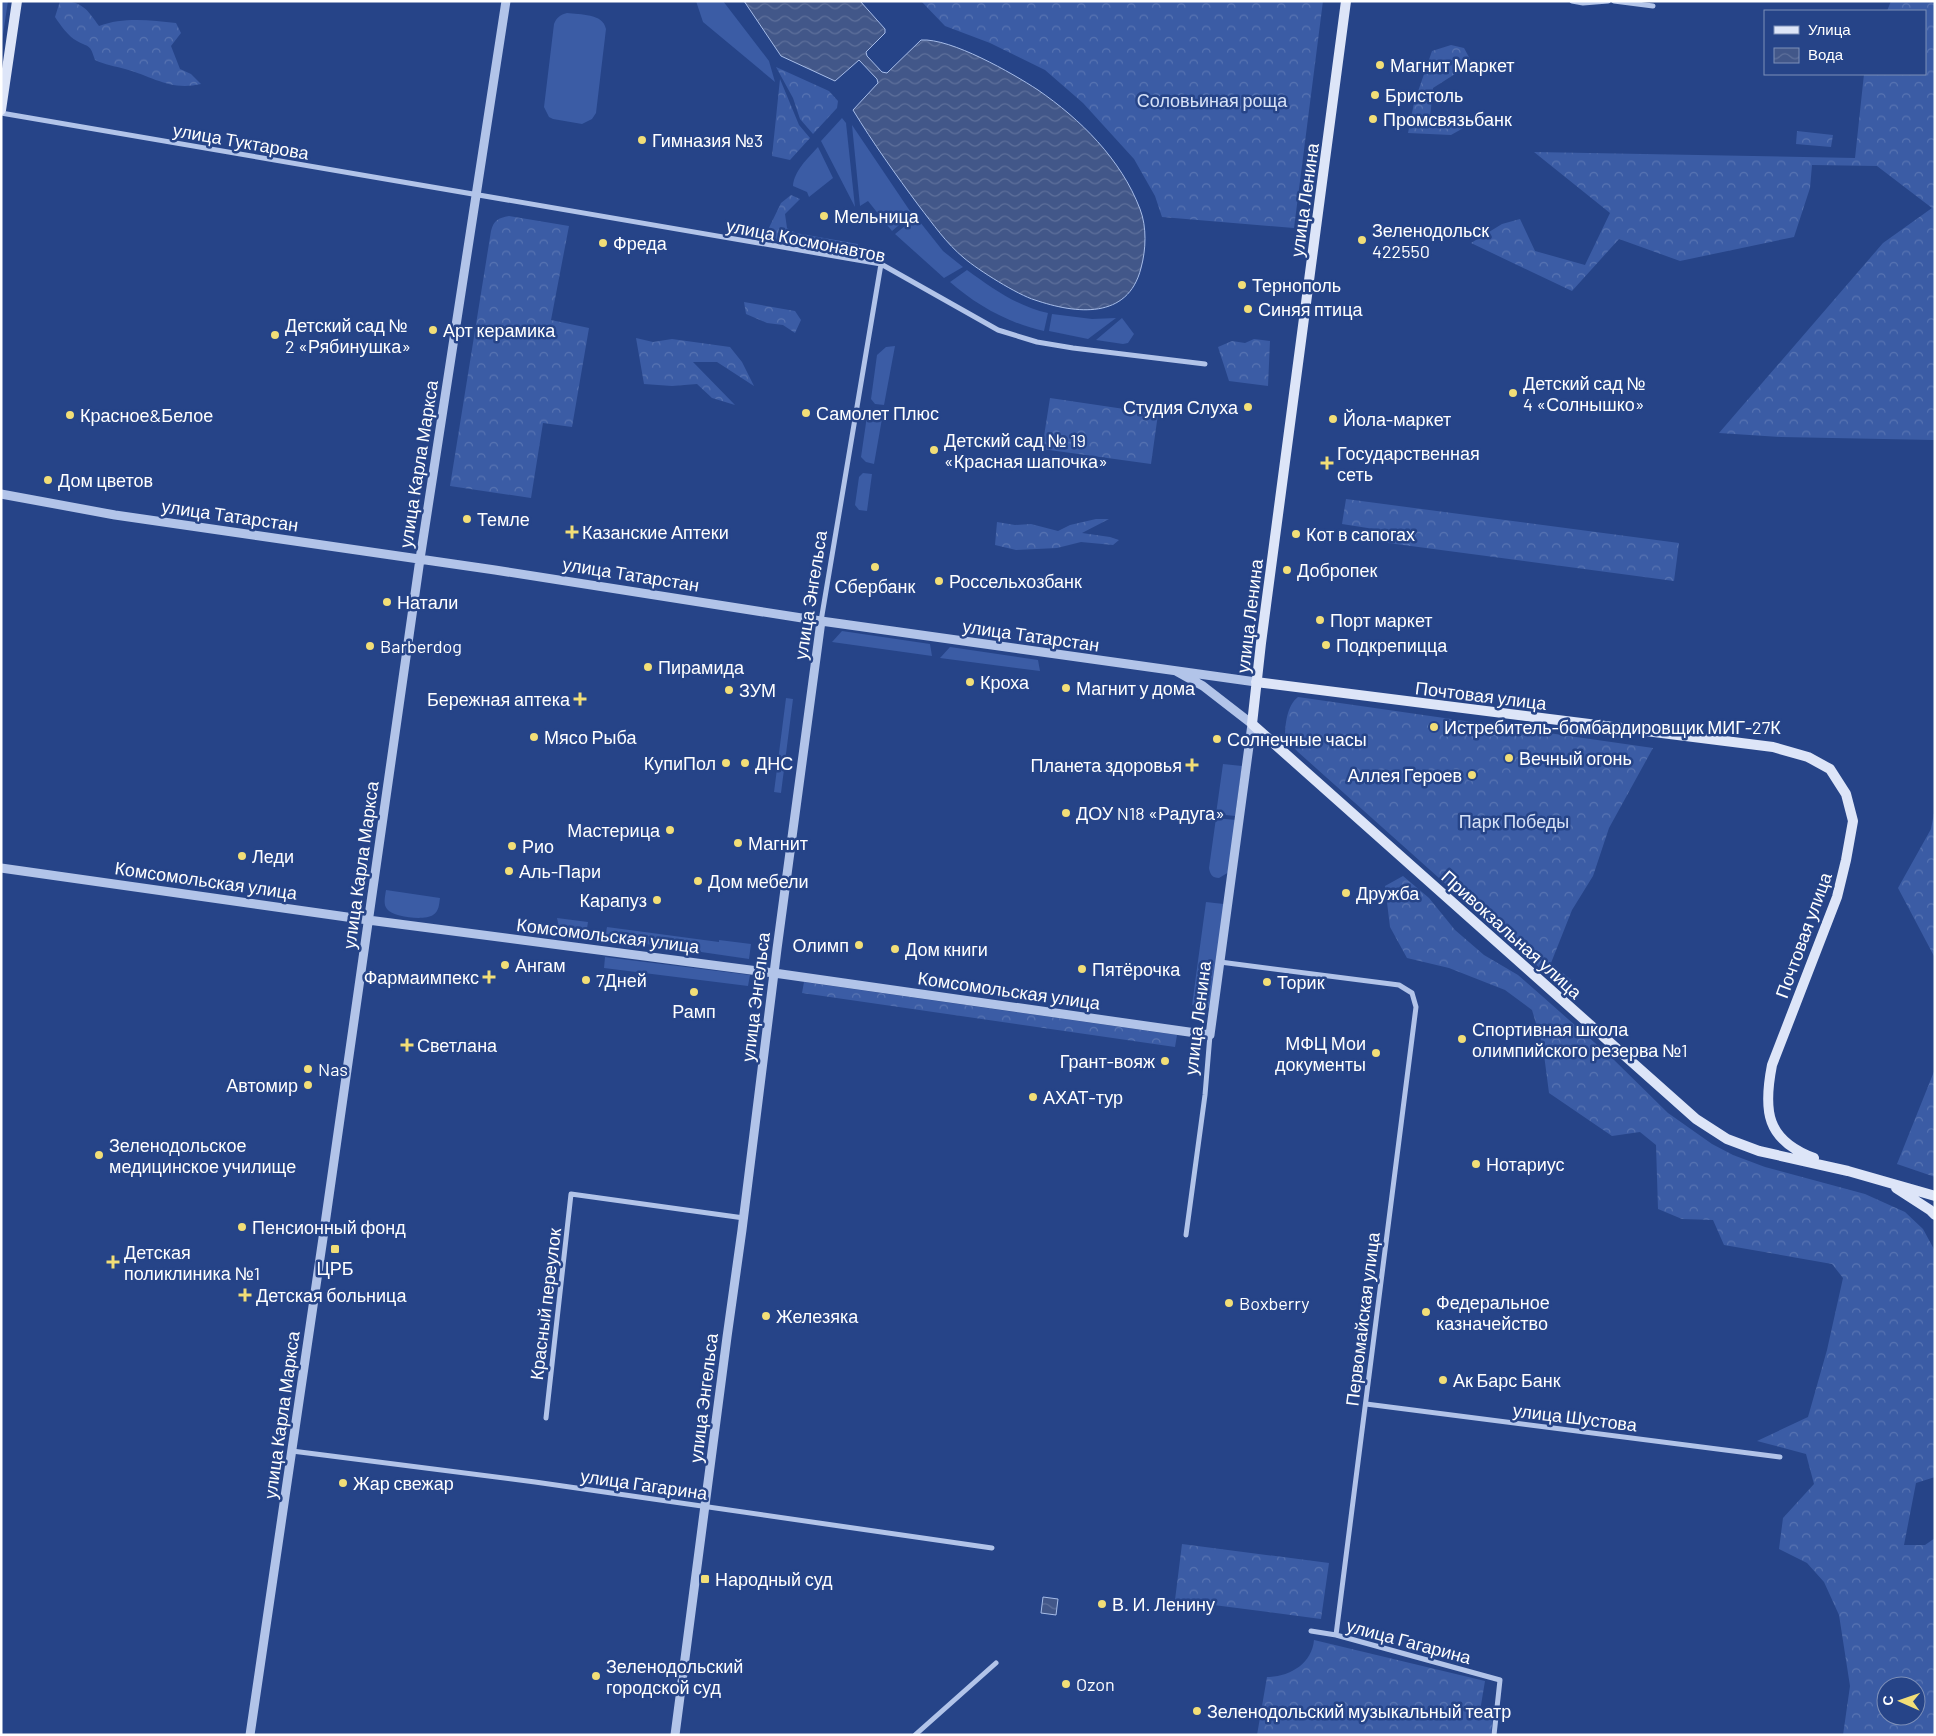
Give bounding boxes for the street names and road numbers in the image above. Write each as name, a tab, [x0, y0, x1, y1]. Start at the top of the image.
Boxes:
street label: улица Туктарова	[171, 118, 312, 164]
street label: улица Ленина	[1285, 141, 1323, 258]
street label: улица Космонавтов	[725, 214, 887, 266]
street label: улица Карла Маркса	[394, 378, 442, 549]
street label: улица Татарстан	[160, 495, 300, 535]
street label: улица Энгельса	[789, 528, 831, 661]
street label: улица Татарстан	[561, 552, 701, 596]
street label: улица Ленина	[1231, 557, 1267, 674]
street label: улица Татарстан	[961, 615, 1101, 655]
street label: Почтовая улица	[1414, 676, 1549, 714]
street label: улица Карла Маркса	[337, 779, 383, 950]
street label: Комсомольская улица	[113, 856, 300, 904]
street label: Привокзальная улица	[1437, 865, 1587, 1004]
street label: Почтовая улица	[1770, 868, 1836, 1001]
street label: Комсомольская улица	[515, 913, 702, 957]
street label: улица Энгельса	[736, 930, 774, 1063]
street label: улица Ленина	[1179, 959, 1215, 1076]
street label: Комсомольская улица	[916, 966, 1103, 1014]
street label: Красный переулок	[525, 1227, 565, 1381]
street label: Первомайская улица	[1340, 1230, 1384, 1407]
street label: улица Карла Маркса	[258, 1329, 304, 1500]
street label: улица Энгельса	[684, 1331, 722, 1464]
street label: улица Шустова	[1512, 1398, 1639, 1436]
street label: улица Гагарина	[579, 1464, 710, 1504]
street label: улица Гагарина	[1344, 1614, 1475, 1668]

